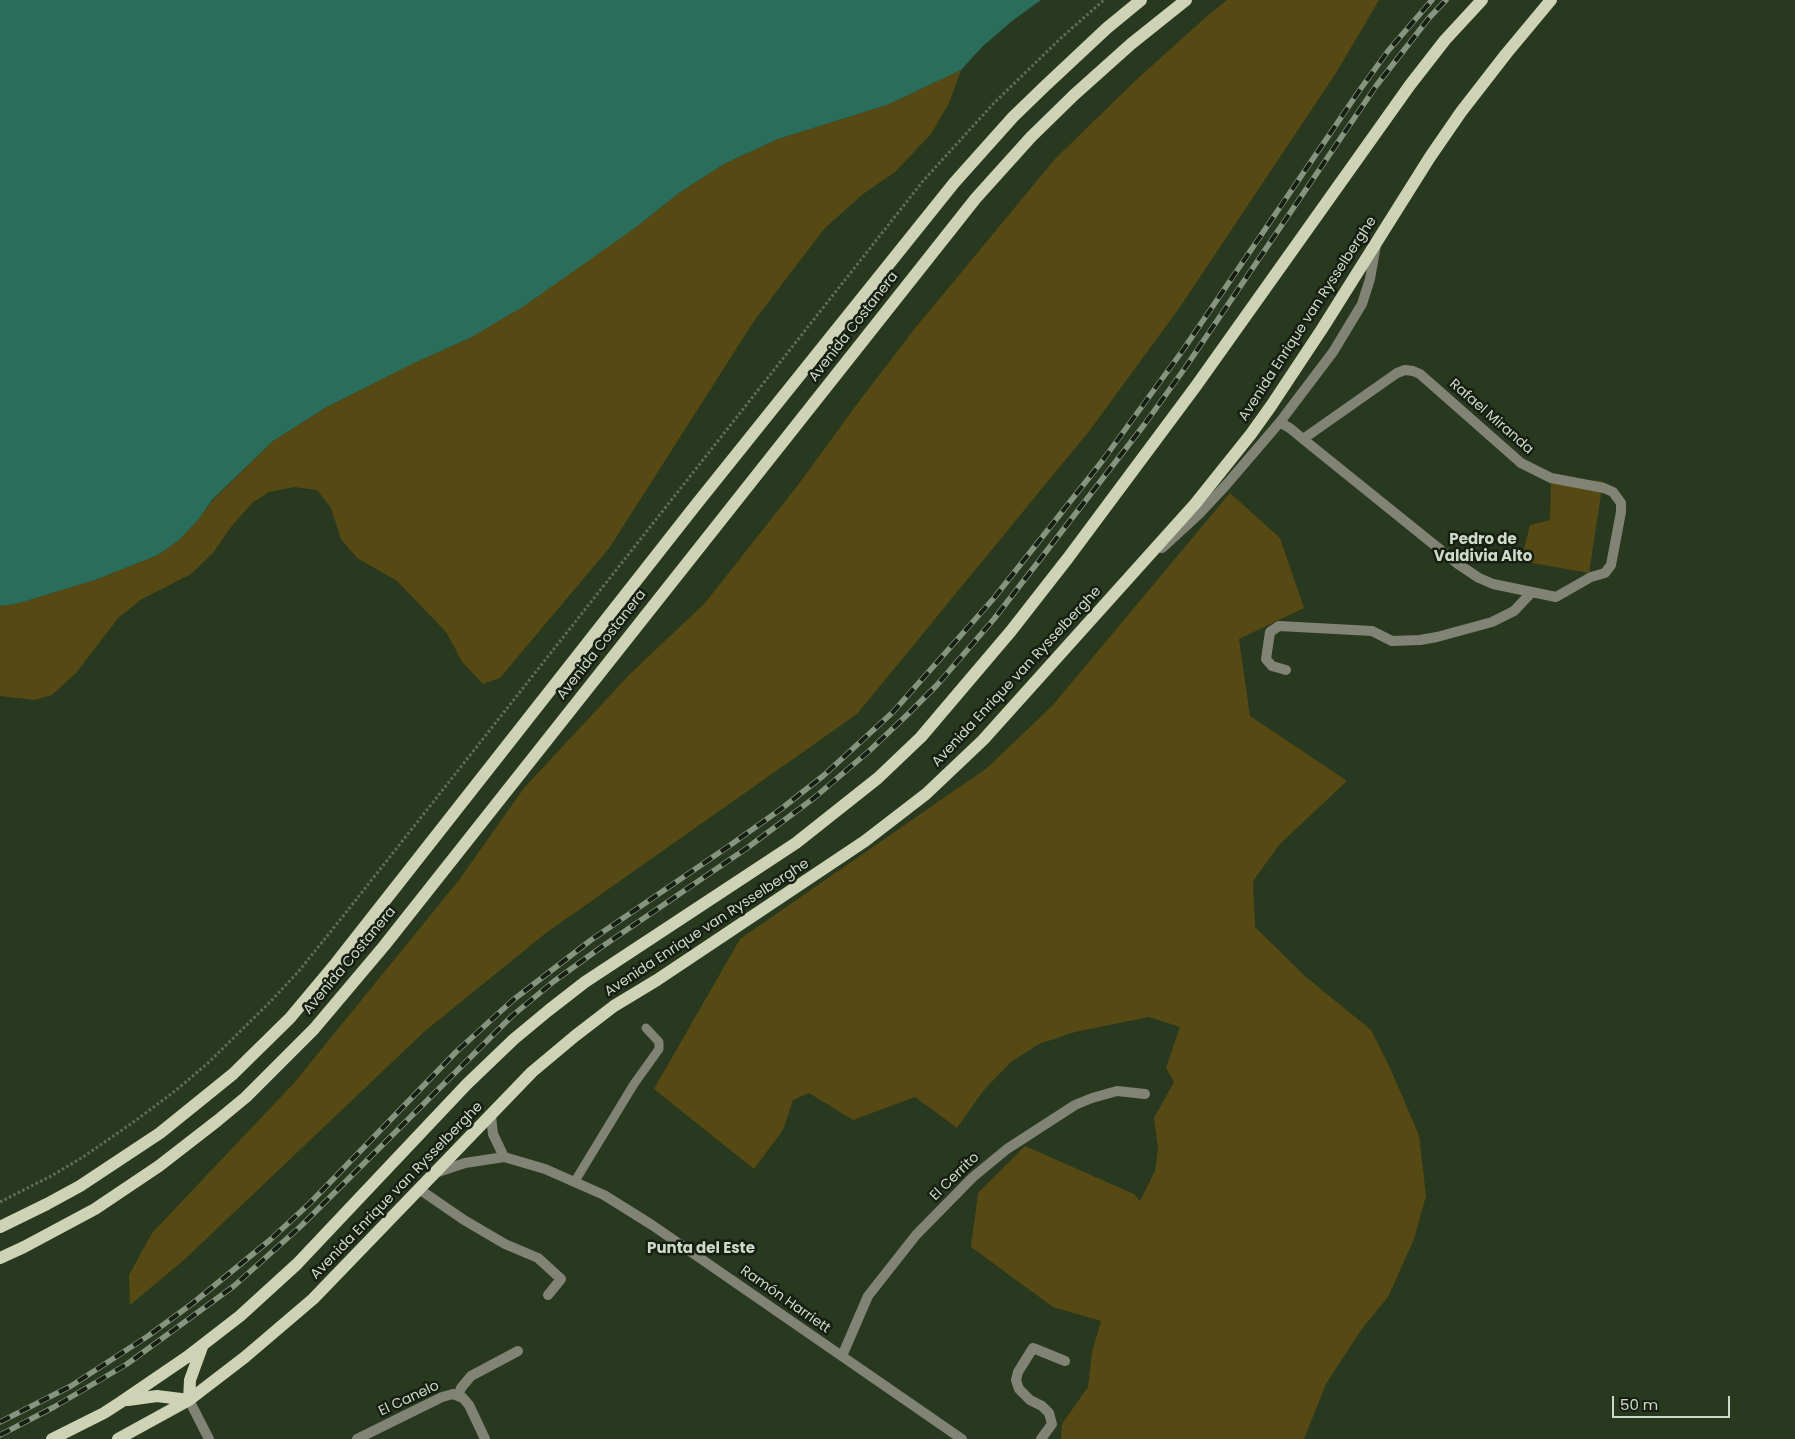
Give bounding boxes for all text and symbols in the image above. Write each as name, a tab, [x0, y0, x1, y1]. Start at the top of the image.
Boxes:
street label: Avenida Enrique van Rysselberghe	[1236, 214, 1380, 424]
street label: Avenida Costanera	[806, 269, 902, 385]
street label: Rafael Miranda	[1445, 376, 1537, 458]
district label: Pedro de Valdivia Alto	[1434, 531, 1532, 566]
street label: Avenida Enrique van Rysselberghe	[929, 583, 1105, 771]
street label: Avenida Costanera	[554, 587, 650, 703]
street label: Avenida Enrique van Rysselberghe	[602, 856, 812, 1000]
street label: Avenida Costanera	[300, 904, 400, 1018]
street label: Avenida Enrique van Rysselberghe	[307, 1099, 487, 1283]
street label: El Cerrito	[927, 1149, 983, 1205]
district label: Punta del Este	[647, 1240, 755, 1258]
street label: Ramón Harriett	[737, 1263, 833, 1337]
street label: El Canelo	[376, 1378, 442, 1420]
scale bar	[1615, 1386, 1732, 1418]
text: 50 m	[1620, 1394, 1658, 1415]

